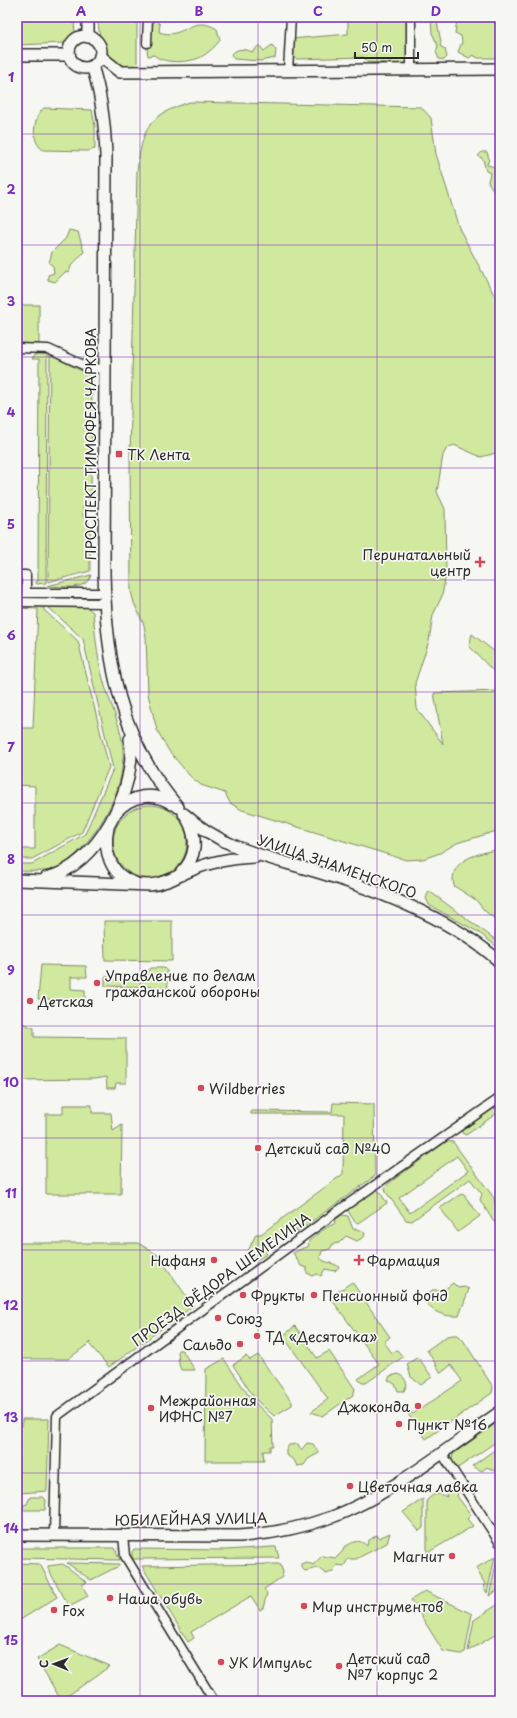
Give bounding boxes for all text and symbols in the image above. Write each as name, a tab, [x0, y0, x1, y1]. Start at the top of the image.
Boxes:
text: A	[76, 1, 86, 20]
text: B	[195, 1, 204, 20]
text: C	[313, 1, 323, 20]
text: D	[431, 1, 441, 20]
scale bar	[355, 34, 418, 60]
text: 50 m	[361, 38, 392, 56]
text: 1	[8, 67, 14, 86]
text: 2	[6, 179, 16, 198]
text: 3	[7, 291, 16, 310]
street label: ПРОСПЕКТ ТИМОФЕЯ ЧАРКОВА	[80, 328, 101, 560]
text: 4	[7, 402, 16, 421]
place label: ТК Лента	[127, 444, 191, 465]
marker: ТК Лента	[114, 449, 124, 459]
text: 5	[7, 514, 15, 533]
place label: Перинатальный центр	[363, 544, 471, 581]
marker: Перинатальный центр	[474, 556, 486, 568]
text: 6	[6, 625, 16, 644]
text: 7	[7, 737, 15, 756]
street label: УЛИЦА ЗНАМЕНСКОГО	[254, 829, 420, 903]
text: 8	[7, 849, 15, 868]
text: 9	[7, 960, 15, 979]
place label: Управление по делам гражданской обороны	[105, 965, 260, 1002]
marker: Управление по делам гражданской обороны	[92, 978, 102, 988]
place label: Детская	[37, 991, 94, 1012]
marker: Детская	[25, 996, 35, 1006]
text: 10	[3, 1072, 19, 1091]
place label: Wildberries	[209, 1078, 285, 1099]
marker: Wildberries	[196, 1083, 206, 1093]
place label: Детский сад №40	[265, 1138, 391, 1159]
marker: Детский сад №40	[253, 1143, 263, 1153]
text: 11	[5, 1183, 17, 1202]
street label: ПРОЕЗД ФЁДОРА ШЕМЕЛИНА	[127, 1207, 315, 1351]
place label: Нафаня	[150, 1250, 206, 1271]
place label: Фармация	[367, 1250, 440, 1271]
marker: Нафаня	[209, 1255, 219, 1265]
marker: Фармация	[354, 1255, 364, 1265]
place label: Фрукты	[251, 1285, 305, 1306]
place label: Пенсионный фонд	[322, 1285, 448, 1306]
marker: Фрукты	[238, 1290, 248, 1300]
marker: Пенсионный фонд	[309, 1290, 319, 1300]
text: 12	[3, 1295, 19, 1314]
place label: Союз	[226, 1308, 263, 1329]
marker: Союз	[213, 1313, 223, 1323]
place label: ТД «Десяточка»	[265, 1326, 377, 1347]
marker: ТД «Десяточка»	[252, 1331, 262, 1341]
place label: Сальдо	[182, 1334, 232, 1355]
marker: Сальдо	[235, 1339, 245, 1349]
place label: Межрайонная ИФНС №7	[159, 1390, 257, 1427]
place label: Джоконда	[337, 1396, 410, 1417]
marker: Джоконда	[413, 1401, 423, 1411]
marker: Межрайонная ИФНС №7	[146, 1403, 156, 1413]
text: 13	[4, 1407, 19, 1426]
place label: Пункт №16	[407, 1414, 487, 1435]
marker: Пункт №16	[394, 1419, 404, 1429]
place label: Цветочная лавка	[358, 1476, 478, 1497]
marker: Цветочная лавка	[345, 1481, 355, 1491]
street label: ЮБИЛЕЙНАЯ УЛИЦА	[115, 1507, 268, 1531]
text: 14	[3, 1518, 19, 1537]
place label: Магнит	[393, 1546, 445, 1567]
marker: Магнит	[447, 1551, 457, 1561]
place label: Наша обувь	[118, 1588, 202, 1609]
marker: Наша обувь	[105, 1593, 115, 1603]
place label: Мир инструментов	[312, 1596, 443, 1617]
place label: Fox	[62, 1600, 85, 1621]
marker: Мир инструментов	[299, 1601, 309, 1611]
marker: Fox	[49, 1605, 59, 1615]
text: 15	[4, 1630, 18, 1649]
north arrow	[34, 1644, 74, 1684]
place label: Детский сад №7 корпус 2	[346, 1648, 438, 1685]
place label: УК Импульс	[229, 1652, 312, 1673]
marker: УК Импульс	[216, 1657, 226, 1667]
text: С	[35, 1660, 52, 1668]
marker: Детский сад №7 корпус 2	[334, 1661, 344, 1671]

